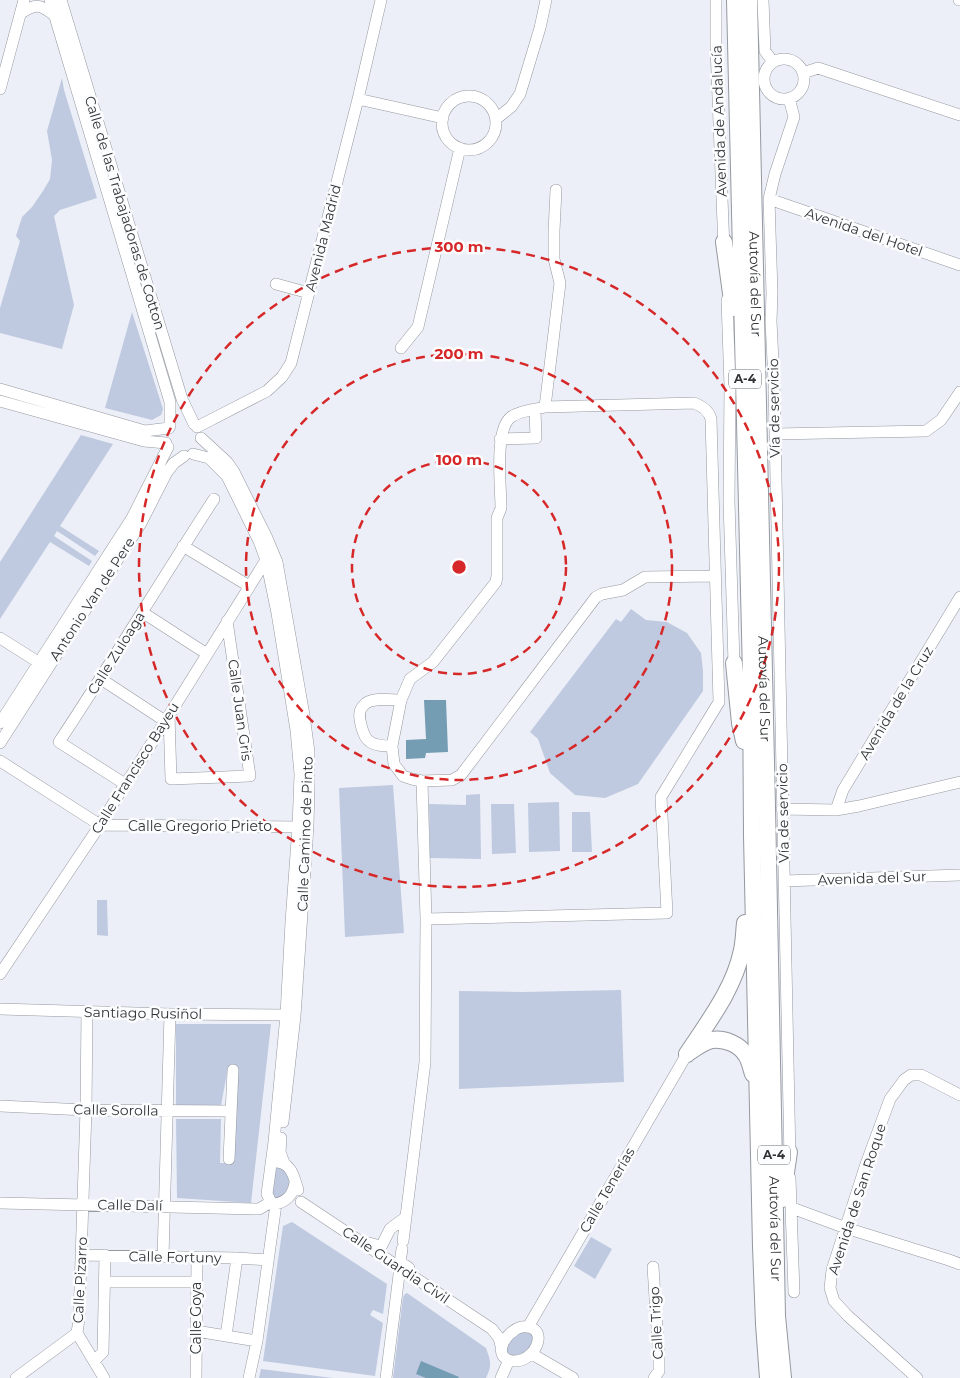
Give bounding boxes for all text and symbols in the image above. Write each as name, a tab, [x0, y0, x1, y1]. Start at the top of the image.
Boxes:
street label: Avenida de Andalucía	[707, 45, 731, 197]
street label: Calle de las Trabajadoras de Cotton	[81, 94, 169, 332]
street label: Avenida Madrid	[301, 182, 345, 294]
street label: Avenida del Hotel	[803, 203, 925, 261]
street label: Autovía del Sur	[745, 231, 766, 337]
text: 300 m	[433, 237, 484, 256]
text: 200 m	[434, 344, 484, 363]
street label: Vía de servicio	[764, 358, 784, 458]
road number: A-4	[729, 369, 761, 388]
text: 100 m	[436, 450, 482, 469]
street label: Antonio Van de Pere	[45, 534, 139, 664]
centre of rings	[450, 558, 468, 576]
street label: Calle Zuloaga	[83, 608, 149, 698]
street label: Autovía del Sur	[754, 636, 775, 742]
street label: Avenida de la Cruz	[855, 643, 937, 763]
street label: Calle Juan Gris	[224, 658, 256, 762]
street label: Calle Francisco Bayeu	[87, 699, 183, 837]
street label: Calle Camino de Pinto	[293, 756, 317, 912]
street label: Vía de servicio	[773, 763, 793, 863]
street label: Calle Gregorio Prieto	[128, 817, 272, 835]
street label: Avenida del Sur	[817, 867, 927, 889]
street label: Santiago Rusiñol	[84, 1003, 202, 1023]
street label: Calle Sorolla	[73, 1100, 159, 1120]
street label: Avenida de San Roque	[824, 1121, 890, 1277]
street label: Calle Tenerías	[575, 1144, 639, 1236]
road number: A-4	[758, 1146, 790, 1164]
street label: Autovía del Sur	[765, 1176, 785, 1282]
street label: Calle Dalí	[97, 1195, 164, 1215]
street label: Calle Guardia Civil	[339, 1222, 453, 1308]
street label: Calle Pizarro	[69, 1236, 91, 1324]
street label: Calle Fortuny	[128, 1247, 222, 1267]
street label: Calle Goya	[187, 1282, 205, 1354]
street label: Calle Trigo	[645, 1286, 667, 1360]

